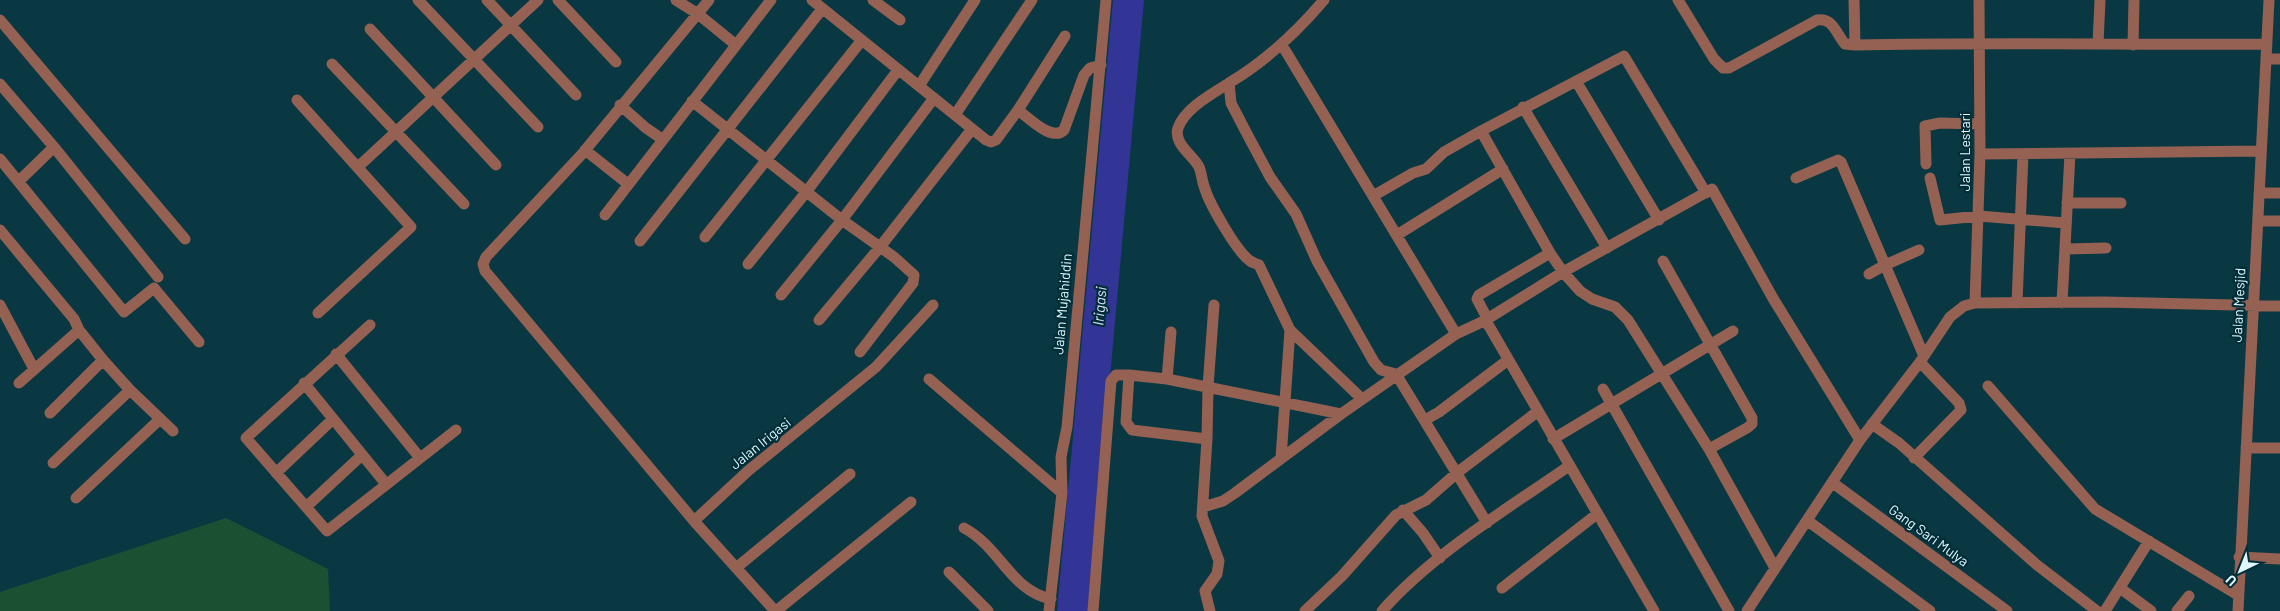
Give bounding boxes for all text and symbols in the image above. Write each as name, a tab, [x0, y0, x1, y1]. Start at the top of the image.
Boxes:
street label: Jalan Lestari	[1956, 113, 1973, 191]
street label: Jalan Mujahiddin	[1049, 253, 1075, 355]
street label: Jalan Mesjid	[2228, 267, 2248, 343]
water label: Irigasi	[1088, 285, 1110, 326]
street label: Jalan Irigasi	[726, 413, 794, 473]
street label: Gang Sari Mulya	[1886, 500, 1972, 570]
north arrow	[2215, 546, 2265, 596]
text: U	[2222, 572, 2240, 590]

